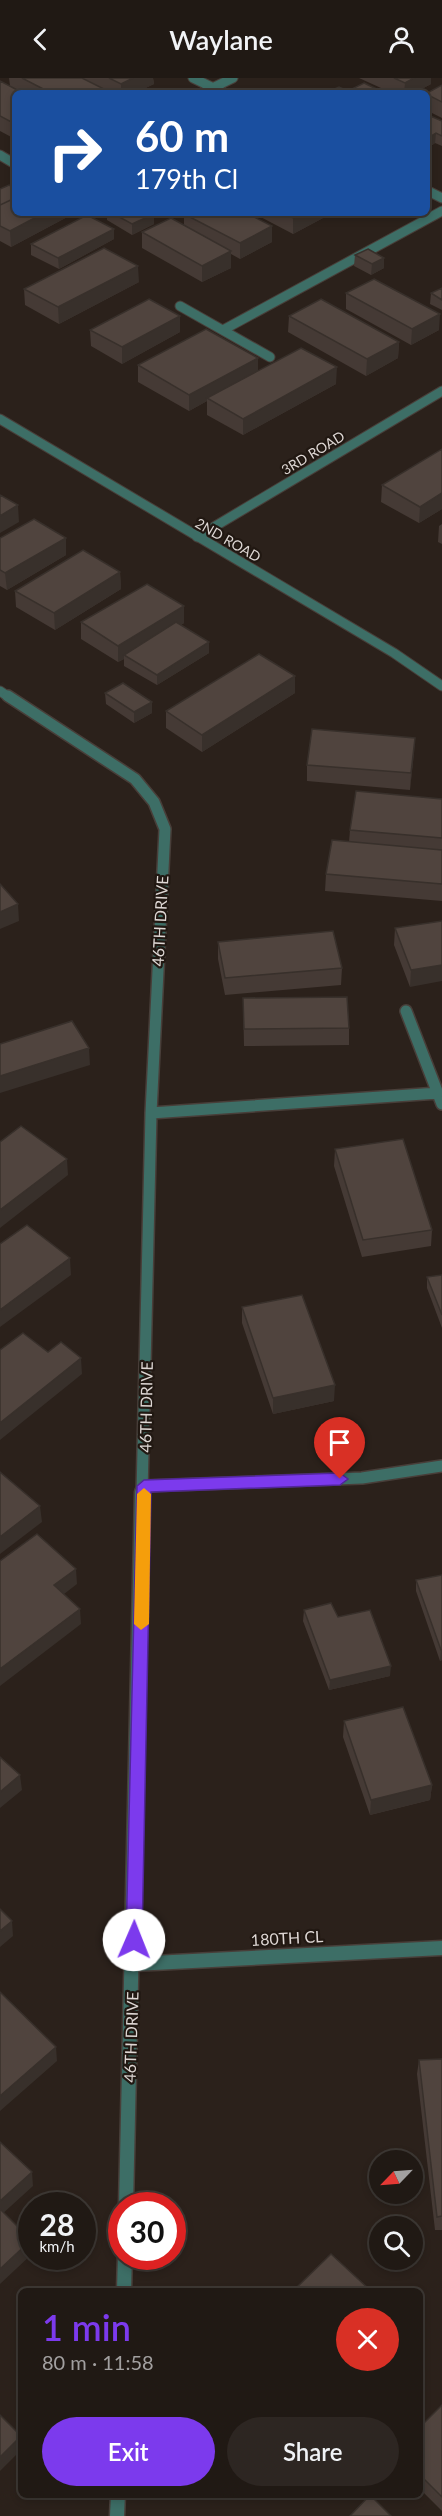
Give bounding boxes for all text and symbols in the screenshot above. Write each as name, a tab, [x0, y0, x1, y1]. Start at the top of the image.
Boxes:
icon: back	[24, 23, 57, 56]
text: Waylane	[169, 23, 273, 56]
icon: person	[385, 23, 418, 56]
text: 60 m	[135, 111, 229, 161]
icon: right	[36, 114, 114, 192]
text: 179th Cl	[135, 162, 238, 195]
street label: 3RD ROAD	[278, 427, 347, 478]
street label: 2ND ROAD	[192, 514, 264, 565]
street label: 46TH DRIVE	[148, 875, 171, 967]
street label: 46TH DRIVE	[135, 1361, 156, 1453]
pin	[314, 1417, 365, 1479]
icon: arrive	[323, 1426, 356, 1459]
position arrow	[102, 1908, 166, 1972]
street label: 180TH CL	[250, 1926, 324, 1949]
street label: 46TH DRIVE	[119, 1991, 142, 2083]
north arrow	[369, 2150, 423, 2204]
map controls	[369, 2150, 423, 2270]
speed limit sign: 30	[108, 2192, 186, 2270]
text: 28	[40, 2206, 74, 2242]
button: search	[369, 2216, 423, 2270]
text: km/h	[39, 2237, 75, 2255]
text: 1 min	[42, 2305, 131, 2349]
button: close	[336, 2308, 399, 2371]
text: 80 m · 11:58	[42, 2350, 154, 2374]
button: Exit	[42, 2417, 215, 2486]
button: Share	[227, 2417, 399, 2486]

